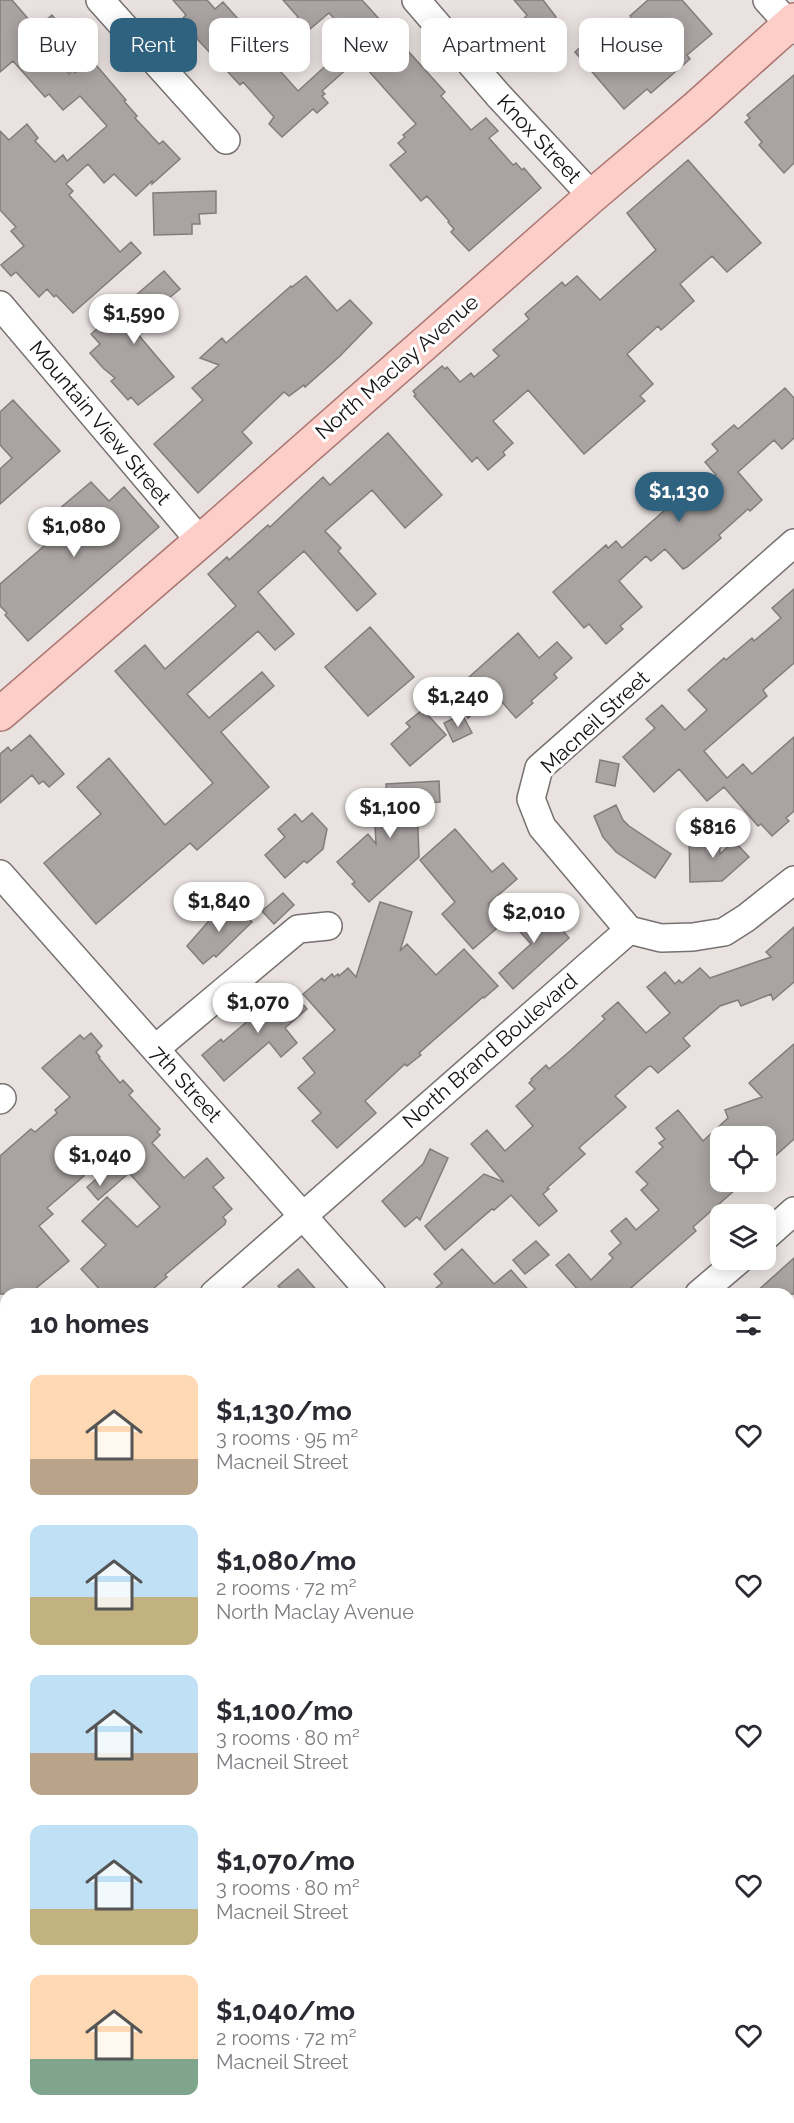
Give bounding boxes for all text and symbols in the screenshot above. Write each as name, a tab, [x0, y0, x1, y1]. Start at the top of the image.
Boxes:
chip: Buy	[18, 18, 98, 72]
chip: Rent	[110, 18, 197, 72]
chip: Filters	[209, 18, 310, 72]
chip: New	[322, 18, 409, 72]
chip: Apartment	[421, 18, 567, 72]
chip: House	[579, 18, 684, 72]
street label: Knox Street	[492, 89, 587, 188]
street label: North Maclay Avenue	[310, 289, 483, 444]
pin: $1,590	[85, 294, 183, 345]
text: $1,590	[103, 301, 165, 325]
street label: Mountain View Street	[25, 336, 176, 510]
pin: $1,130	[630, 472, 728, 523]
text: $1,130	[649, 479, 709, 503]
pin: $1,080	[25, 507, 123, 558]
text: $1,080	[42, 514, 106, 538]
street label: Macneil Street	[535, 665, 654, 778]
pin: $1,240	[409, 677, 507, 728]
text: $1,240	[427, 684, 489, 708]
pin: $1,100	[341, 788, 439, 839]
text: $1,100	[359, 795, 421, 819]
pin: $816	[677, 808, 749, 859]
text: $816	[690, 815, 736, 839]
pin: $1,840	[170, 882, 268, 933]
text: $1,840	[188, 889, 250, 913]
pin: $2,010	[485, 893, 583, 944]
text: $2,010	[502, 900, 566, 924]
street label: North Brand Boulevard	[397, 968, 582, 1133]
pin: $1,070	[209, 983, 307, 1034]
text: $1,070	[227, 990, 289, 1014]
street label: 7th Street	[146, 1040, 227, 1127]
map controls	[710, 1126, 776, 1270]
button: locate	[710, 1126, 776, 1192]
pin: $1,040	[51, 1136, 149, 1187]
text: $1,040	[68, 1143, 132, 1167]
button: layers	[710, 1204, 776, 1270]
icon: filters	[732, 1308, 765, 1341]
text: 10 homes	[30, 1309, 149, 1339]
text: $1,130/mo	[216, 1396, 352, 1426]
icon: home	[78, 1399, 150, 1471]
icon: heart	[732, 1419, 765, 1452]
text: 3 rooms · 95 m²	[216, 1426, 358, 1450]
text: Macneil Street	[216, 1450, 348, 1474]
text: $1,080/mo	[216, 1546, 356, 1576]
icon: home	[78, 1549, 150, 1621]
icon: heart	[732, 1569, 765, 1602]
text: 2 rooms · 72 m²	[216, 1576, 356, 1600]
text: North Maclay Avenue	[216, 1600, 414, 1624]
text: $1,100/mo	[216, 1696, 353, 1726]
icon: home	[78, 1699, 150, 1771]
icon: heart	[732, 1719, 765, 1752]
text: 3 rooms · 80 m²	[216, 1726, 360, 1750]
text: Macneil Street	[216, 1750, 348, 1774]
text: $1,070/mo	[216, 1846, 355, 1876]
icon: home	[78, 1849, 150, 1921]
icon: heart	[732, 1869, 765, 1902]
text: 3 rooms · 80 m²	[216, 1876, 360, 1900]
text: Macneil Street	[216, 1900, 348, 1924]
text: $1,040/mo	[216, 1996, 355, 2026]
icon: home	[78, 1999, 150, 2071]
icon: heart	[732, 2019, 765, 2052]
text: 2 rooms · 72 m²	[216, 2026, 356, 2050]
text: Macneil Street	[216, 2050, 348, 2074]

